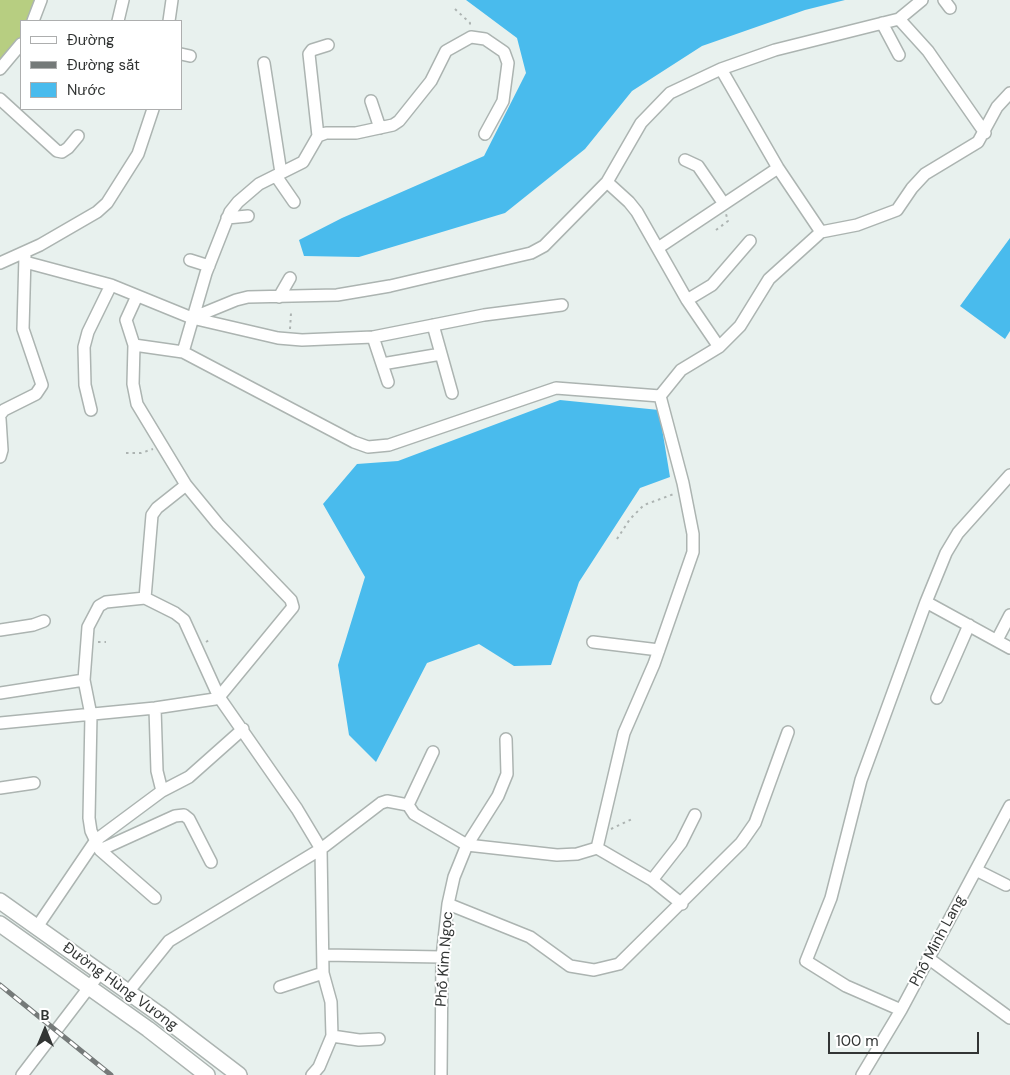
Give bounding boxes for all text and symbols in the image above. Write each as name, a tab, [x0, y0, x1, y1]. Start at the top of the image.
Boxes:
legend	[20, 20, 182, 110]
text: Đường	[67, 30, 115, 50]
text: Đường sắt	[67, 55, 140, 75]
text: Nước	[67, 80, 106, 100]
street label: Phố Minh Lang	[906, 892, 970, 990]
street label: Phố Kim Ngọc	[433, 911, 457, 1007]
street label: Đường Hùng Vương	[59, 939, 181, 1035]
north arrow	[20, 1005, 70, 1055]
text: B	[41, 1006, 49, 1024]
scale bar	[830, 1022, 981, 1054]
text: 100 m	[836, 1031, 879, 1051]

